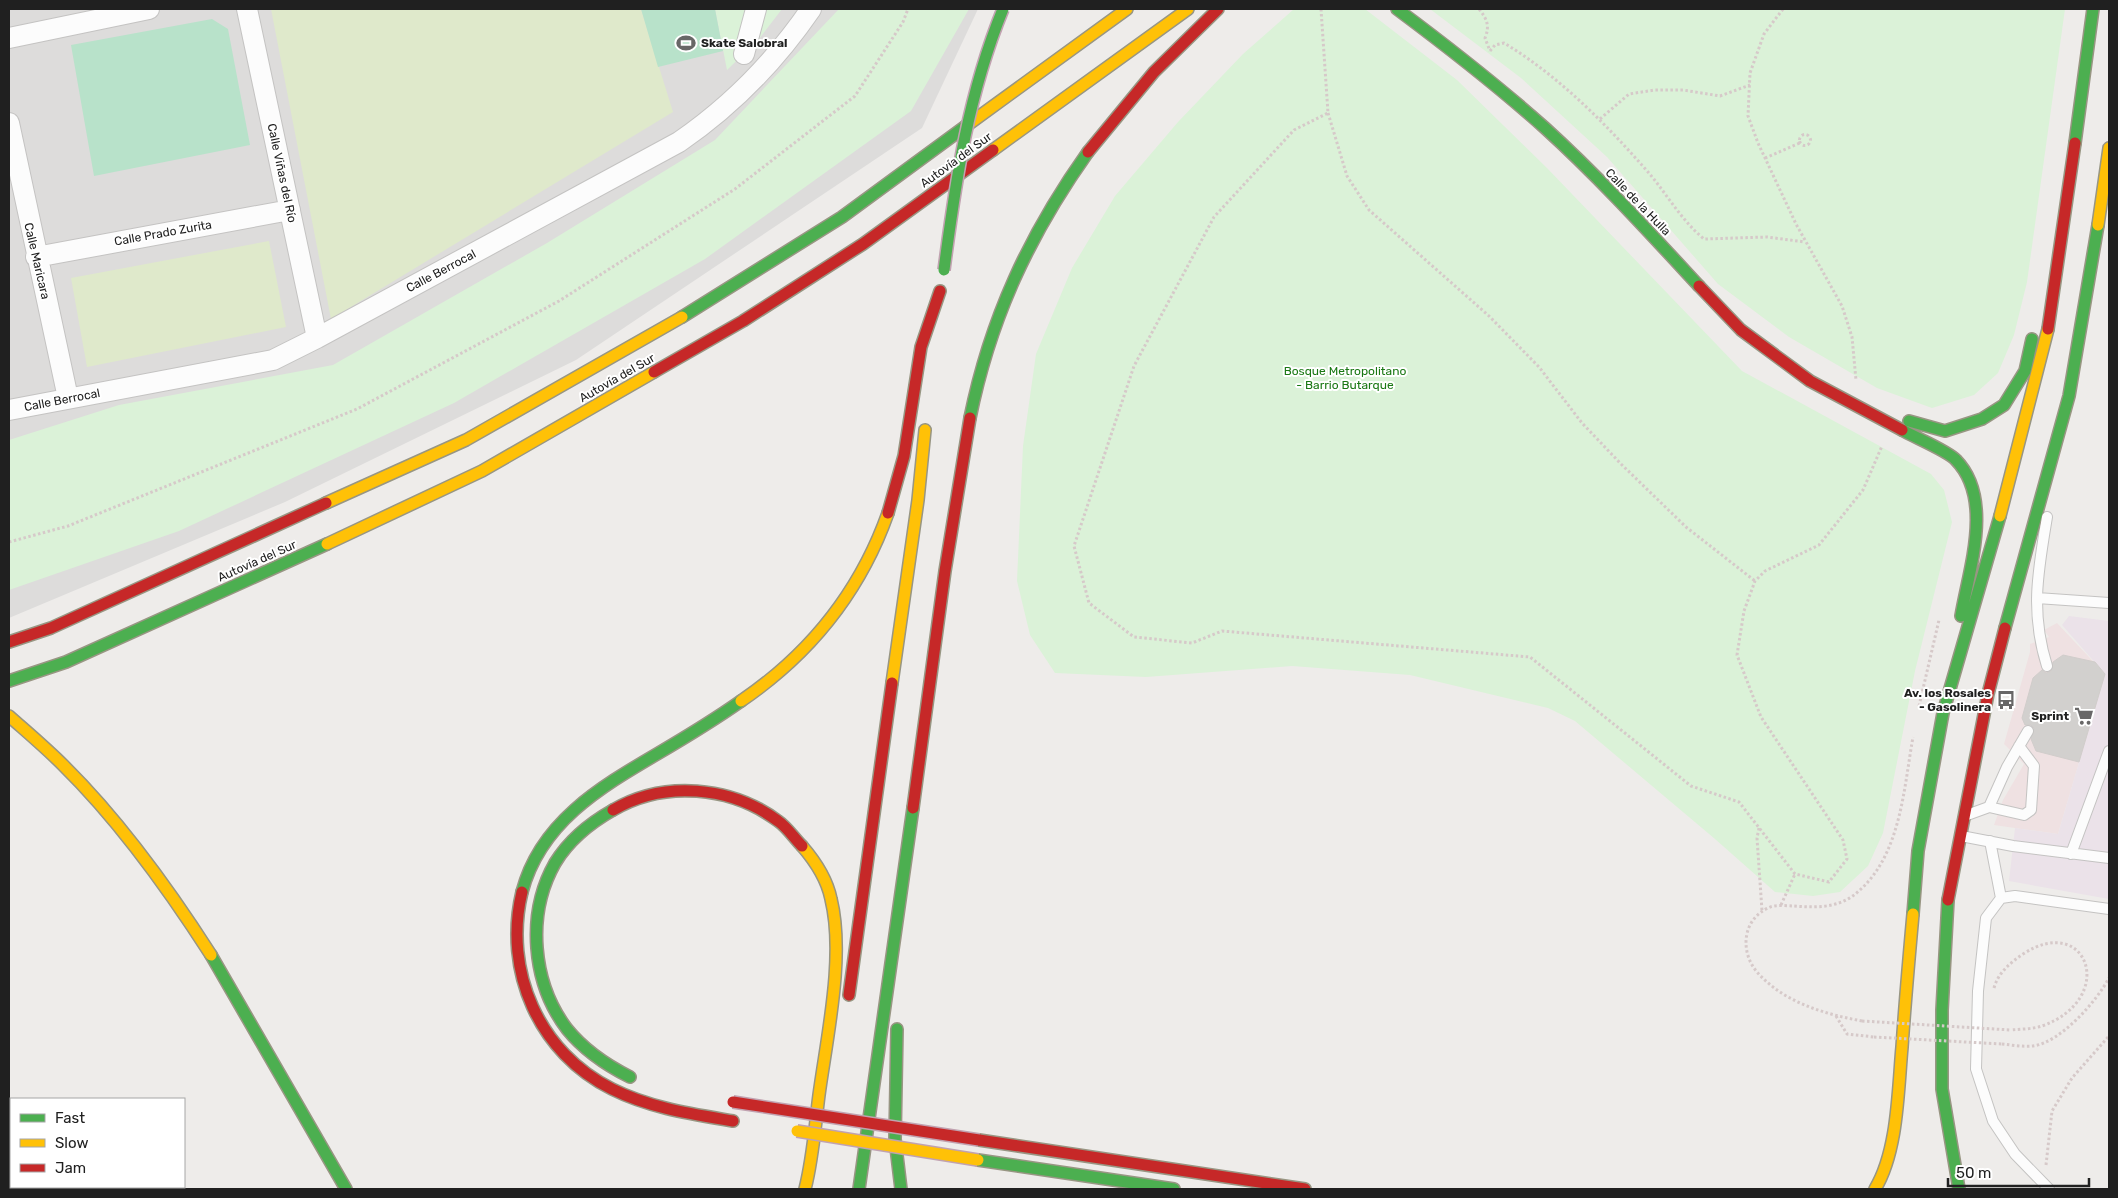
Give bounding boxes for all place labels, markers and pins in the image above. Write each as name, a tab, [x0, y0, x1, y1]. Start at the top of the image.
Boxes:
sports icon: Skate Salobral	[675, 32, 697, 54]
place label: Skate Salobral	[701, 36, 787, 50]
place label: Av. los Rosales - Gasolinera	[1904, 686, 1991, 714]
bus stop icon: Av. los Rosales - Gasolinera	[1995, 689, 2017, 711]
supermarket icon: Sprint	[2073, 705, 2095, 727]
place label: Sprint	[2031, 709, 2069, 723]

